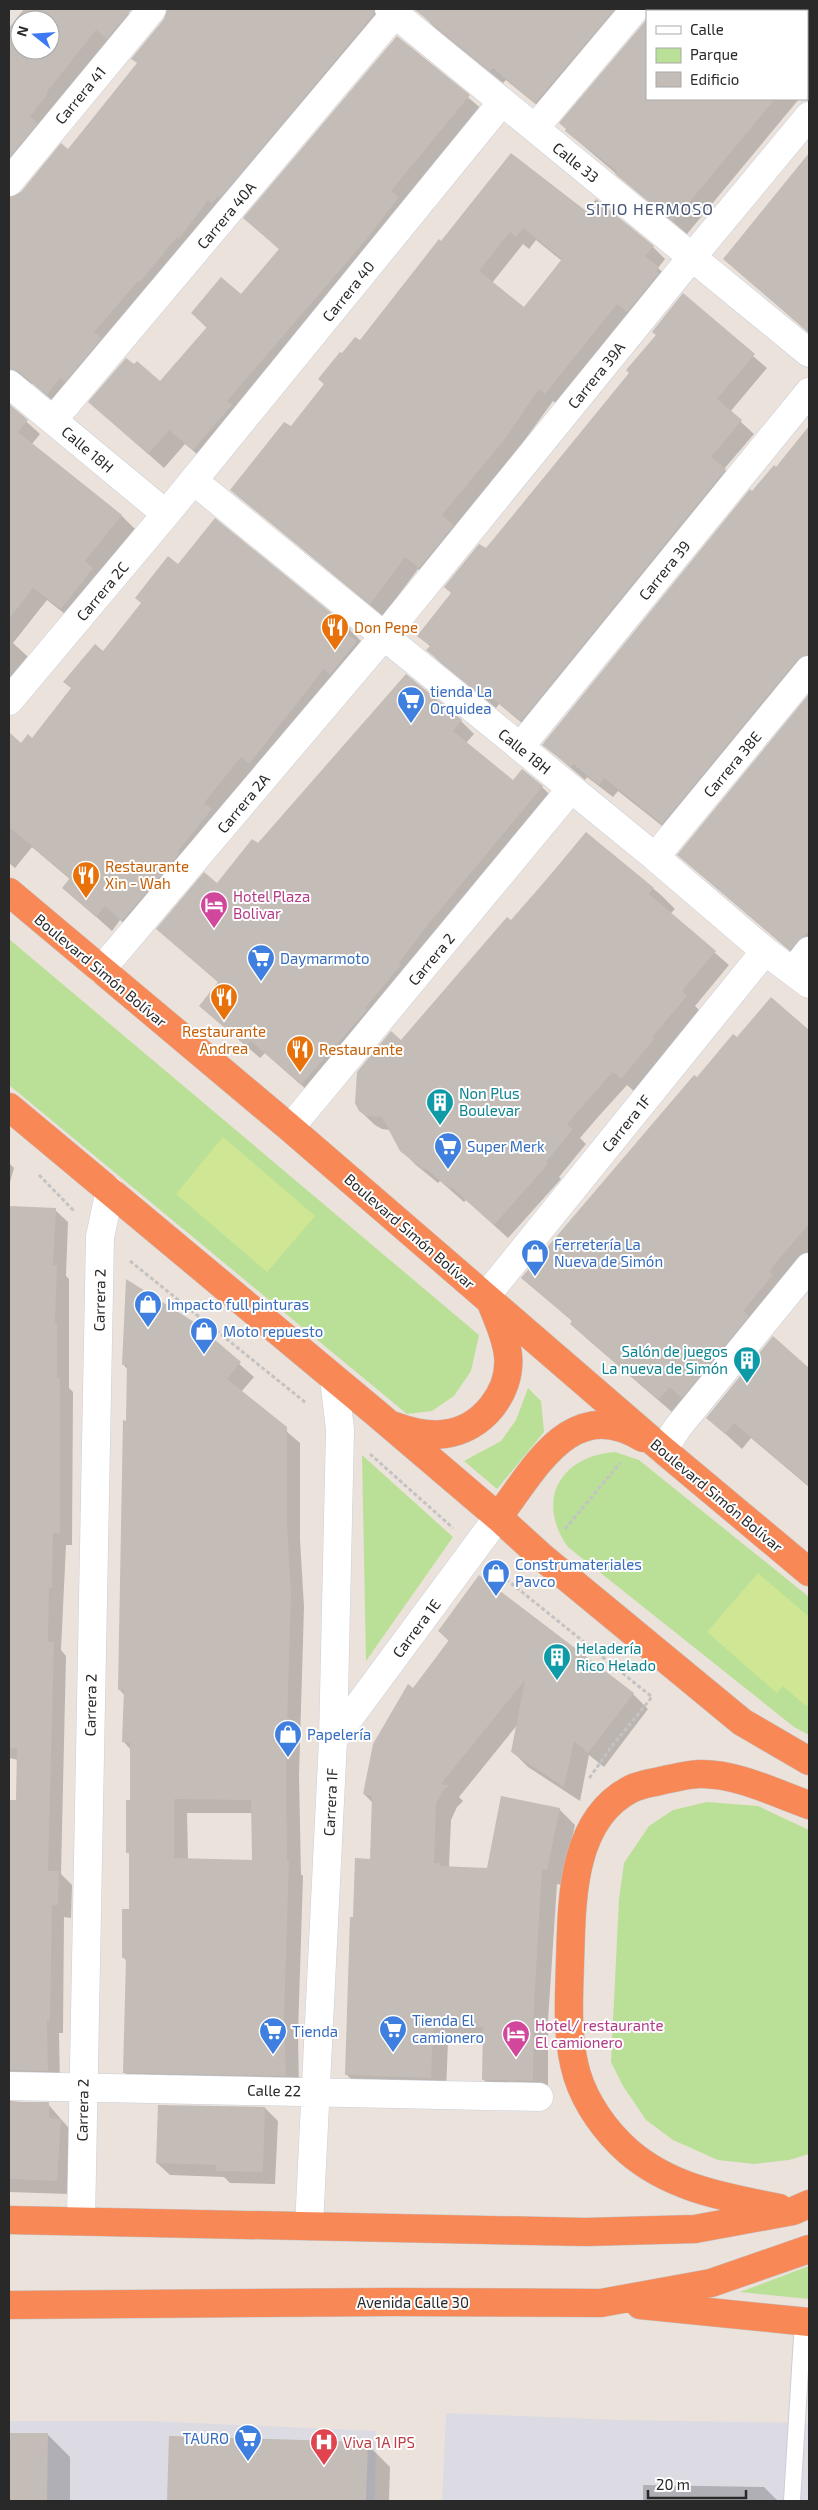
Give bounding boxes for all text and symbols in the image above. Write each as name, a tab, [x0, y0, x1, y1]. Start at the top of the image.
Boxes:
north arrow	[10, 10, 60, 60]
legend	[646, 10, 808, 100]
text: Calle	[690, 20, 724, 38]
text: N	[12, 24, 32, 38]
text: Parque	[690, 45, 738, 63]
street label: Carrera 41	[51, 63, 109, 127]
text: Edificio	[690, 70, 739, 88]
street label: Calle 33	[549, 138, 603, 186]
street label: Carrera 40A	[193, 177, 260, 252]
district label: SITIO HERMOSO	[586, 199, 714, 218]
street label: Carrera 40	[318, 257, 378, 325]
street label: Carrera 39A	[564, 338, 629, 412]
street label: Calle 18H	[58, 422, 118, 476]
street label: Carrera 39	[635, 537, 693, 603]
street label: Carrera 2C	[72, 558, 132, 624]
restaurant icon: Don Pepe	[320, 612, 350, 651]
place label: Don Pepe	[354, 618, 418, 636]
place label: tienda La Orquidea	[430, 682, 492, 717]
supermarket icon: tienda La Orquidea	[396, 685, 426, 724]
street label: Calle 18H	[495, 724, 555, 778]
street label: Carrera 38E	[699, 728, 765, 800]
street label: Carrera 2A	[213, 769, 273, 836]
place label: Restaurante Xin - Wah	[105, 857, 189, 892]
restaurant icon: Restaurante Xin - Wah	[71, 860, 101, 899]
place label: Hotel Plaza Bolivar	[233, 887, 310, 922]
hotel icon: Hotel Plaza Bolivar	[199, 890, 229, 929]
street label: Boulevard Simón Bolívar	[31, 910, 171, 1030]
street label: Carrera 2	[404, 929, 458, 989]
supermarket icon: Daymarmoto	[246, 943, 276, 982]
place label: Daymarmoto	[280, 949, 369, 967]
restaurant icon: Restaurante Andrea	[209, 982, 239, 1021]
place label: Restaurante Andrea	[182, 1022, 266, 1057]
restaurant icon: Restaurante	[285, 1034, 315, 1073]
place label: Restaurante	[319, 1040, 403, 1058]
place label: Non Plus Boulevar	[459, 1084, 520, 1119]
building icon: Non Plus Boulevar	[425, 1087, 455, 1126]
street label: Carrera 1F	[598, 1091, 654, 1155]
supermarket icon: Super Merk	[433, 1131, 463, 1170]
place label: Super Merk	[467, 1137, 545, 1155]
street label: Boulevard Simón Bolívar	[341, 1170, 479, 1292]
place label: Ferretería La Nueva de Simón	[554, 1235, 663, 1270]
shop icon: Ferretería La Nueva de Simón	[520, 1238, 550, 1277]
street label: Carrera 2	[89, 1268, 109, 1332]
shop icon: Impacto full pinturas	[133, 1289, 163, 1328]
place label: Impacto full pinturas	[167, 1295, 309, 1313]
shop icon: Moto repuesto	[189, 1316, 219, 1355]
place label: Moto repuesto	[223, 1322, 323, 1340]
place label: Salón de juegos La nueva de Simón	[601, 1342, 728, 1377]
building icon: Salón de juegos La nueva de Simón	[732, 1345, 762, 1384]
street label: Boulevard Simón Bolívar	[647, 1435, 787, 1555]
place label: Construmateriales Pavco	[515, 1555, 642, 1590]
shop icon: Construmateriales Pavco	[481, 1558, 511, 1597]
street label: Carrera 1E	[388, 1595, 444, 1661]
place label: Heladería Rico Helado	[576, 1639, 656, 1674]
building icon: Heladería Rico Helado	[542, 1642, 572, 1681]
street label: Carrera 2	[80, 1673, 100, 1737]
shop icon: Papelería	[273, 1719, 303, 1758]
place label: Papelería	[307, 1725, 371, 1743]
street label: Carrera 1F	[319, 1767, 341, 1837]
place label: Tienda El camionero	[412, 2011, 484, 2046]
supermarket icon: Tienda El camionero	[378, 2014, 408, 2053]
supermarket icon: Tienda	[258, 2016, 288, 2055]
place label: Hotel/ restaurante El camionero	[535, 2016, 664, 2051]
hotel icon: Hotel/ restaurante El camionero	[501, 2019, 531, 2058]
place label: Tienda	[292, 2022, 338, 2040]
street label: Carrera 2	[72, 2078, 92, 2142]
street label: Calle 22	[247, 2081, 301, 2099]
street label: Avenida Calle 30	[357, 2293, 469, 2311]
supermarket icon: TAURO	[233, 2423, 263, 2462]
hospital icon: Viva 1A IPS	[309, 2427, 339, 2466]
place label: TAURO	[183, 2429, 229, 2447]
place label: Viva 1A IPS	[343, 2433, 415, 2451]
scale bar	[648, 2468, 746, 2500]
text: 20 m	[656, 2475, 690, 2493]

